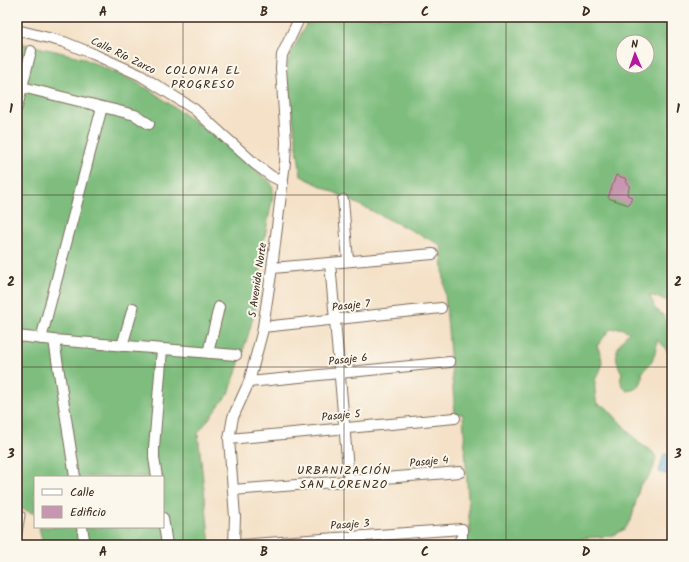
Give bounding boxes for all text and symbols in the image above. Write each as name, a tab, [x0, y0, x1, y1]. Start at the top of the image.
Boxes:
text: A	[99, 2, 107, 23]
text: B	[260, 2, 268, 23]
text: C	[421, 2, 429, 23]
text: D	[582, 2, 591, 23]
street label: Calle Río Zarco	[87, 32, 159, 80]
north arrow	[615, 34, 655, 74]
text: N	[631, 36, 639, 54]
district label: COLONIA EL PROGRESO	[165, 61, 241, 94]
text: 1	[9, 99, 13, 120]
text: 1	[676, 99, 680, 120]
street label: 5 Avenida Norte	[244, 241, 272, 319]
text: 2	[7, 272, 15, 293]
text: 2	[674, 272, 682, 293]
street label: Pasaje 7	[331, 295, 372, 317]
street label: Pasaje 6	[328, 349, 368, 371]
street label: Pasaje 5	[321, 405, 362, 427]
text: 3	[6, 444, 15, 465]
text: 3	[673, 444, 682, 465]
street label: Pasaje 4	[409, 451, 449, 473]
district label: URBANIZACIÓN SAN LORENZO	[297, 461, 391, 494]
legend	[34, 476, 164, 528]
text: Calle	[70, 483, 95, 502]
text: Edificio	[70, 503, 106, 522]
street label: Pasaje 3	[330, 515, 370, 535]
text: A	[99, 542, 107, 562]
text: B	[260, 542, 268, 562]
text: C	[421, 542, 429, 562]
text: D	[582, 542, 591, 562]

